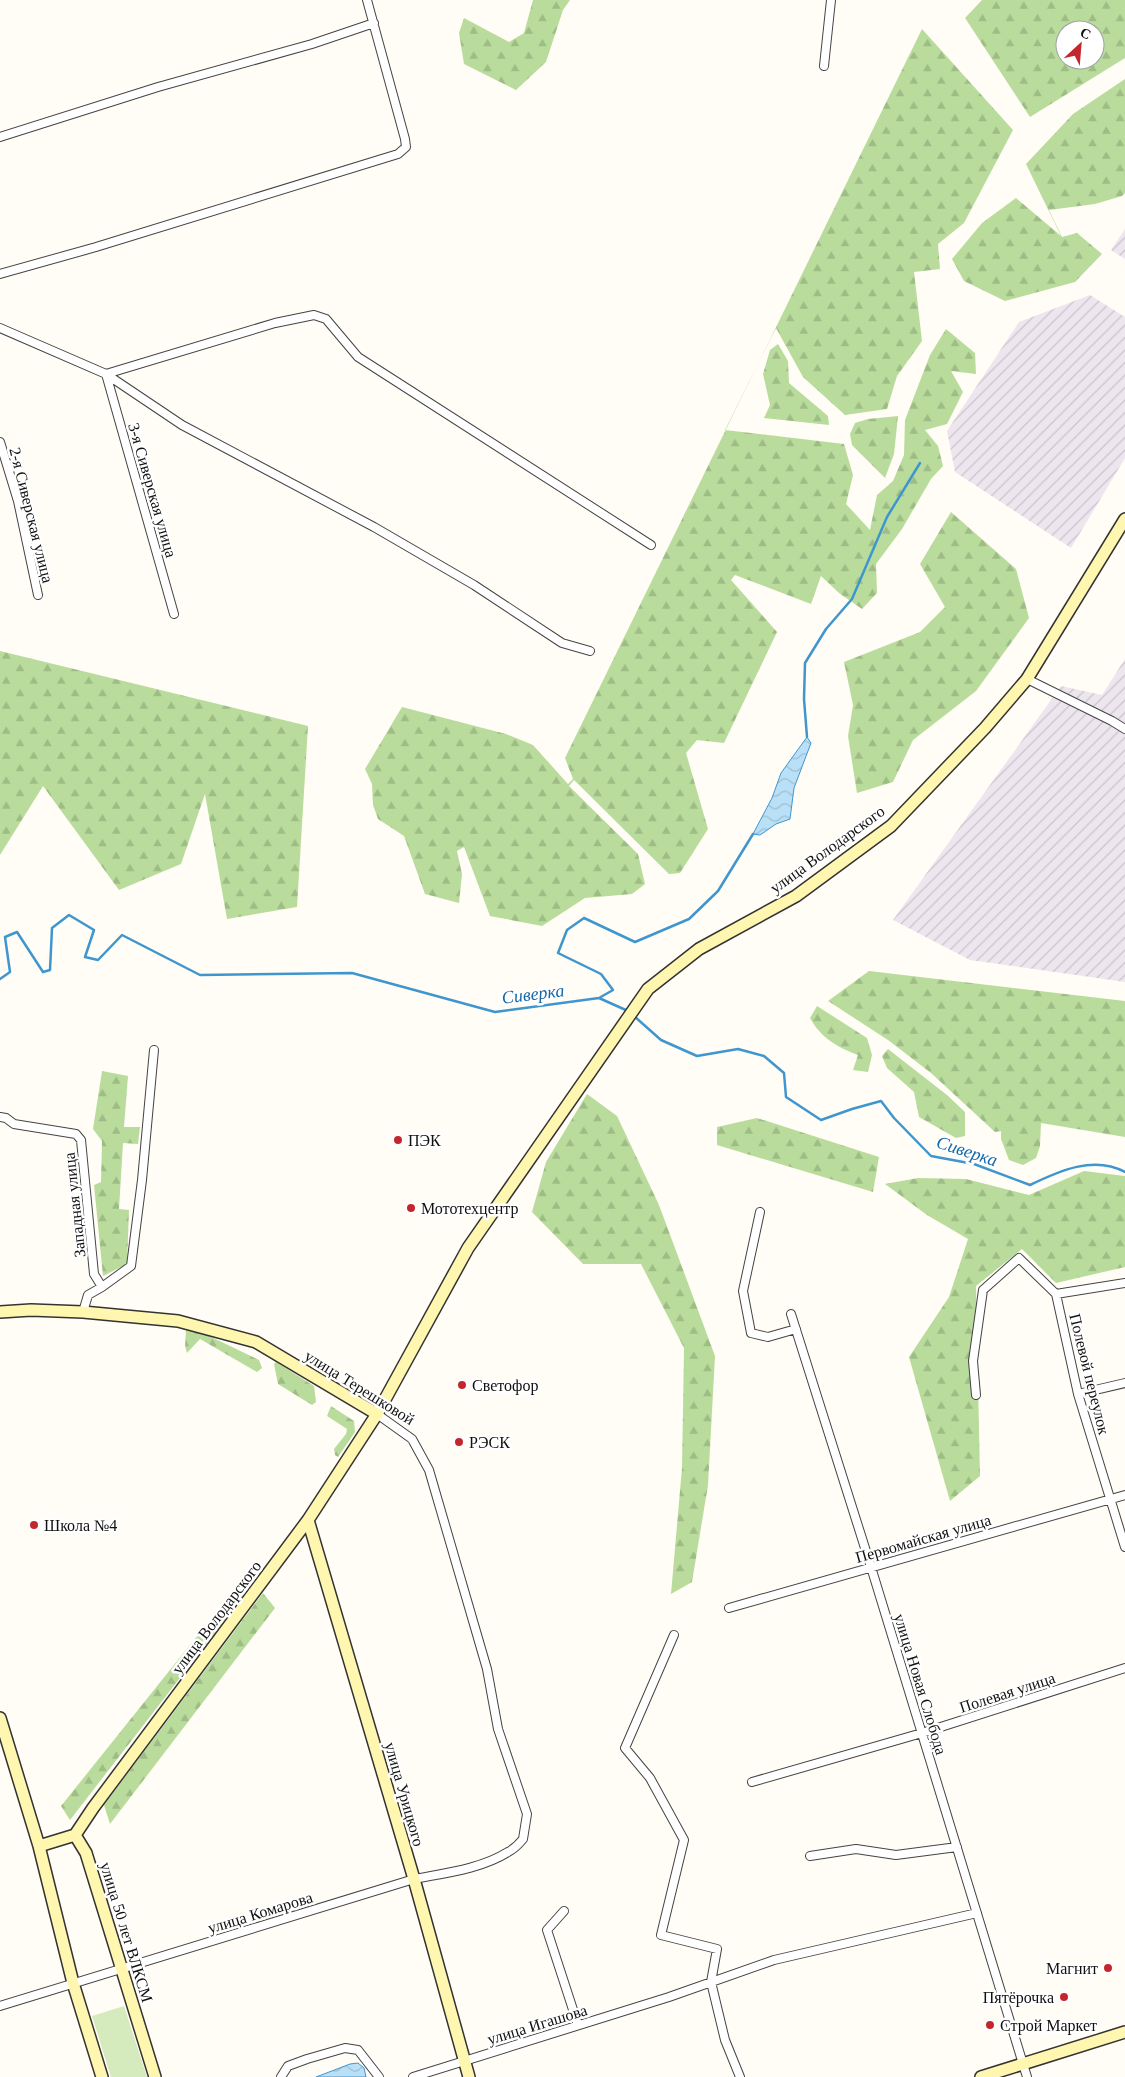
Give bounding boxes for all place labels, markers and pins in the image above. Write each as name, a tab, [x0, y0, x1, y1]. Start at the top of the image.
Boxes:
place label: ПЭК	[408, 1132, 441, 1149]
marker: ПЭК	[392, 1134, 404, 1146]
place label: Мототехцентр	[421, 1200, 518, 1218]
marker: Мототехцентр	[405, 1202, 417, 1214]
place label: Светофор	[472, 1377, 538, 1395]
marker: Светофор	[456, 1379, 468, 1391]
place label: РЭСК	[469, 1434, 510, 1451]
marker: РЭСК	[453, 1436, 465, 1448]
place label: Школа №4	[44, 1517, 117, 1534]
marker: Школа №4	[28, 1519, 40, 1531]
place label: Магнит	[1046, 1960, 1098, 1977]
marker: Магнит	[1102, 1962, 1114, 1974]
place label: Пятёрочка	[983, 1989, 1054, 2007]
marker: Пятёрочка	[1058, 1991, 1070, 2003]
place label: Строй Маркет	[1000, 2017, 1097, 2035]
marker: Строй Маркет	[984, 2019, 996, 2031]

